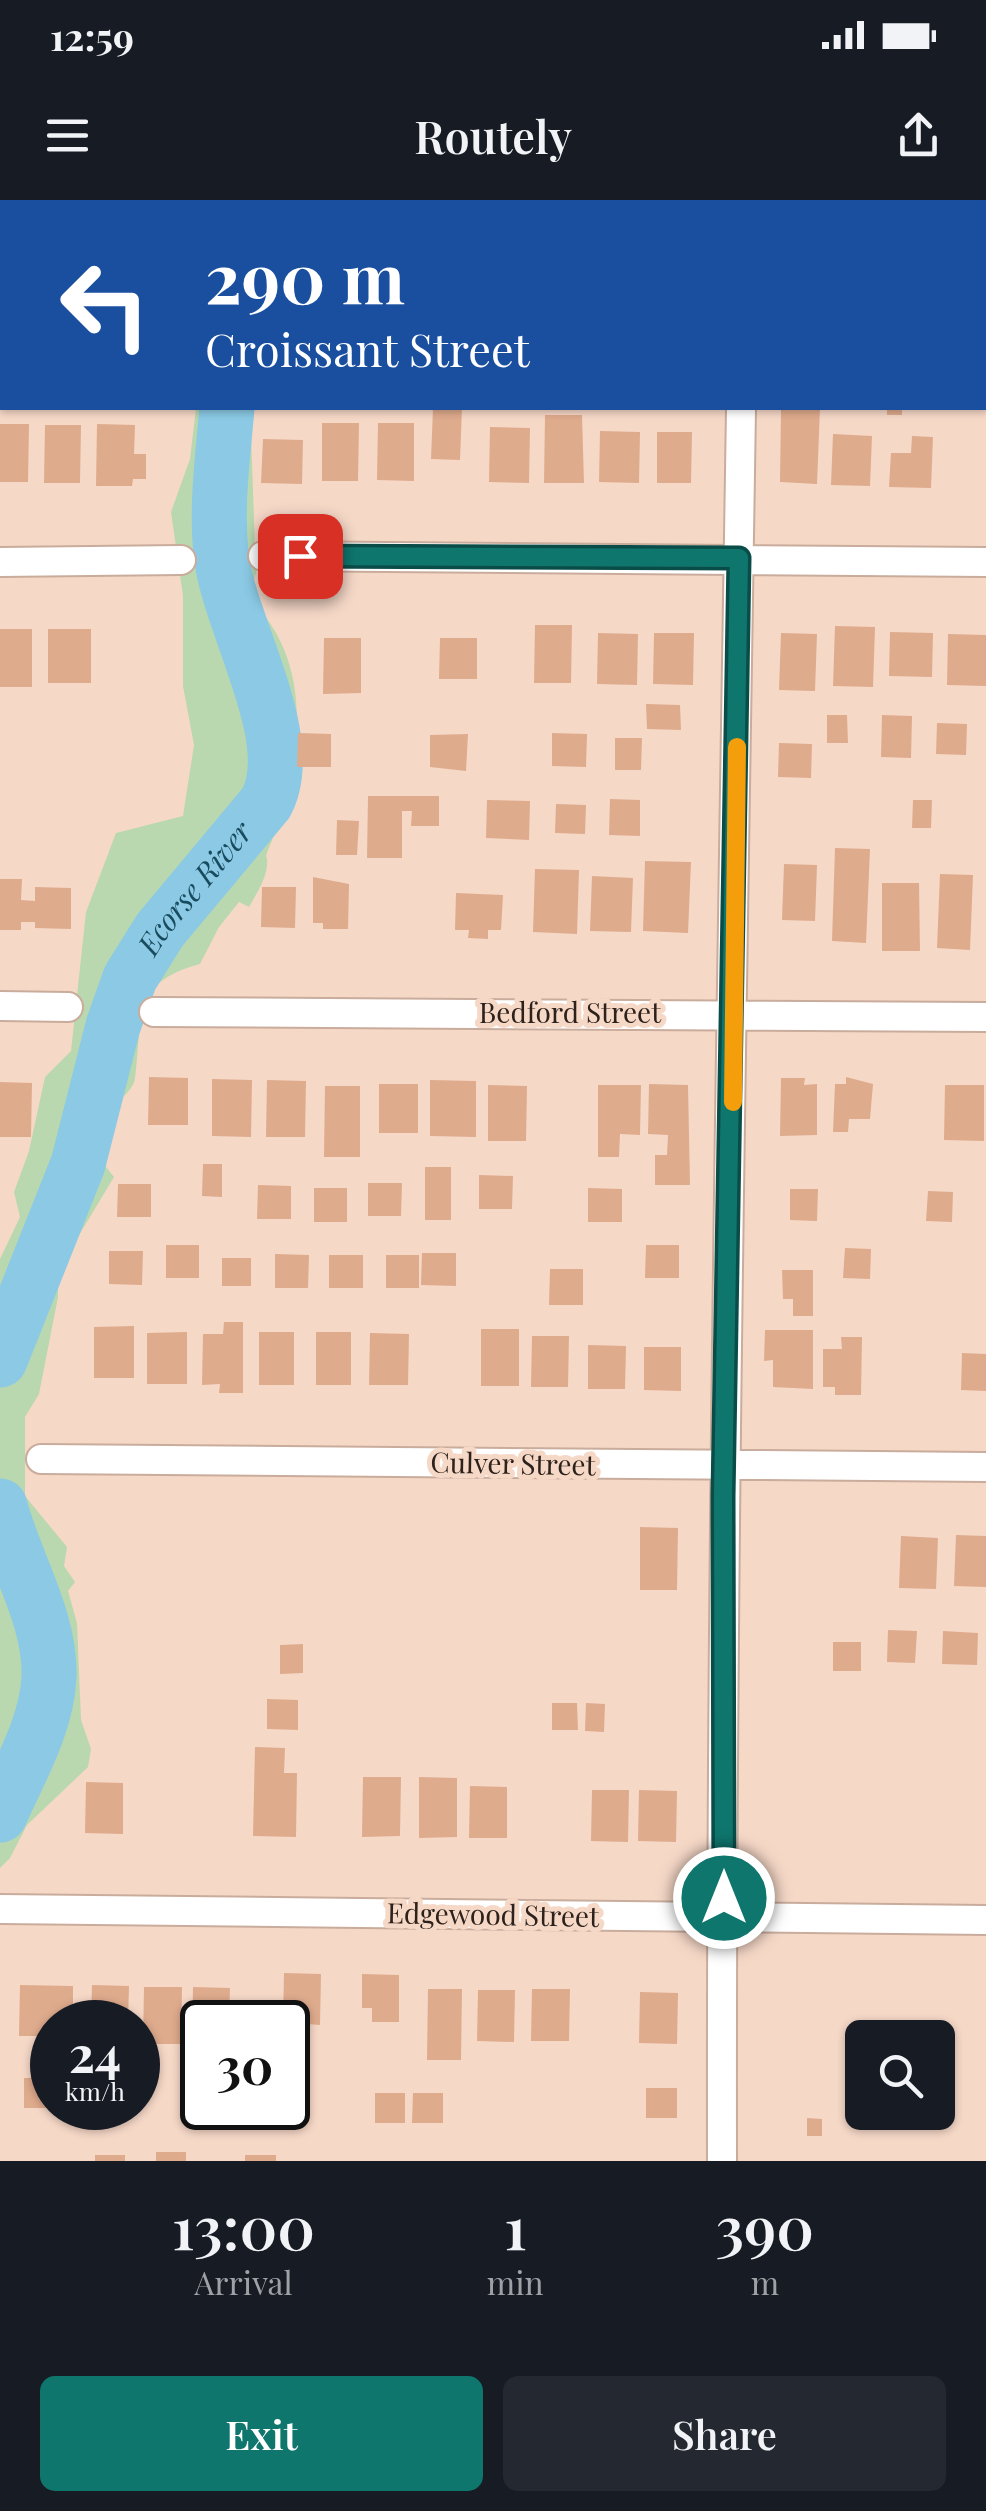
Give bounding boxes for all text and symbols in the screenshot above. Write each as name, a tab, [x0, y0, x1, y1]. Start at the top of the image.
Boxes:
text: 12:59	[50, 10, 134, 61]
text: Routely	[414, 105, 572, 165]
icon: menu	[40, 108, 95, 163]
icon: share	[891, 108, 946, 163]
text: 290 m	[205, 228, 405, 322]
icon: left	[40, 240, 170, 370]
text: Croissant Street	[205, 318, 530, 378]
pin	[258, 514, 343, 599]
icon: arrive	[273, 529, 328, 584]
water label: Ecorse River	[126, 811, 261, 964]
street label: Bedford Street	[479, 993, 662, 1030]
street label: Culver Street	[430, 1443, 597, 1482]
position arrow	[672, 1846, 776, 1950]
street label: Edgewood Street	[387, 1893, 601, 1934]
speed limit sign: 30	[180, 2000, 310, 2130]
text: 24	[69, 2019, 121, 2086]
map controls	[845, 2020, 955, 2130]
button: search	[845, 2020, 955, 2130]
text: km/h	[65, 2074, 125, 2107]
text: 13:00	[172, 2185, 315, 2265]
text: 1	[504, 2185, 527, 2265]
text: 390	[716, 2185, 814, 2265]
text: Arrival	[194, 2260, 293, 2303]
text: min	[487, 2260, 544, 2303]
text: m	[751, 2260, 779, 2303]
button: Exit	[40, 2376, 483, 2491]
button: Share	[503, 2376, 946, 2491]

